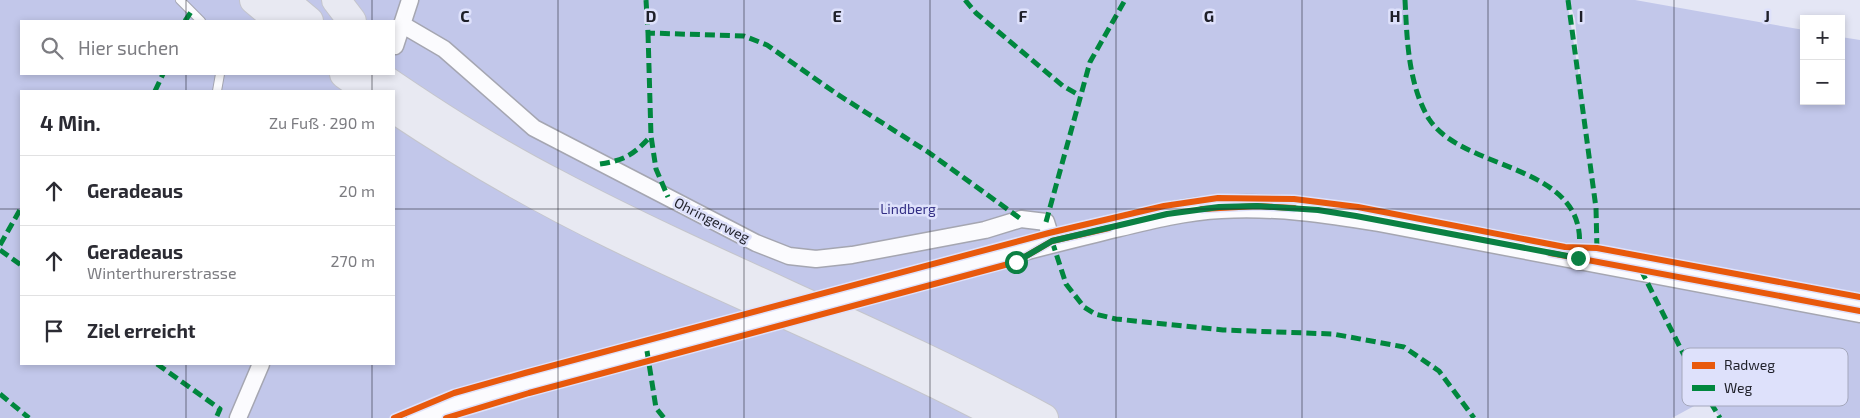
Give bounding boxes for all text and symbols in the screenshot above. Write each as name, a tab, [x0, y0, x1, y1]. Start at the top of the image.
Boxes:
text: C	[460, 6, 470, 25]
text: D	[646, 6, 657, 25]
text: E	[832, 6, 842, 25]
text: F	[1019, 6, 1028, 25]
text: G	[1204, 6, 1214, 25]
text: H	[1389, 6, 1401, 25]
text: I	[1579, 6, 1583, 25]
text: J	[1764, 6, 1770, 25]
map controls	[1800, 15, 1845, 105]
button: +	[1800, 15, 1845, 60]
search box	[20, 20, 395, 75]
icon: search	[38, 34, 66, 62]
text: Hier suchen	[78, 36, 179, 59]
button: −	[1800, 60, 1845, 105]
text: 4 Min.	[40, 110, 101, 135]
text: Zu Fuß · 290 m	[269, 113, 375, 132]
icon: ahead	[40, 177, 68, 205]
text: Geradeaus	[87, 179, 183, 202]
text: 20 m	[339, 181, 375, 200]
street label: Ohringerweg	[672, 193, 753, 246]
park label: Lindberg	[880, 200, 936, 217]
text: Geradeaus	[87, 240, 183, 263]
icon: ahead	[40, 247, 68, 275]
route end	[1567, 247, 1590, 270]
text: 270 m	[331, 251, 375, 270]
route start	[1005, 251, 1028, 274]
text: Winterthurerstrasse	[87, 263, 237, 282]
icon: arrive	[40, 317, 68, 345]
text: Ziel erreicht	[87, 319, 196, 342]
legend	[1682, 348, 1848, 406]
text: Radweg	[1724, 356, 1775, 373]
text: Weg	[1724, 379, 1753, 396]

